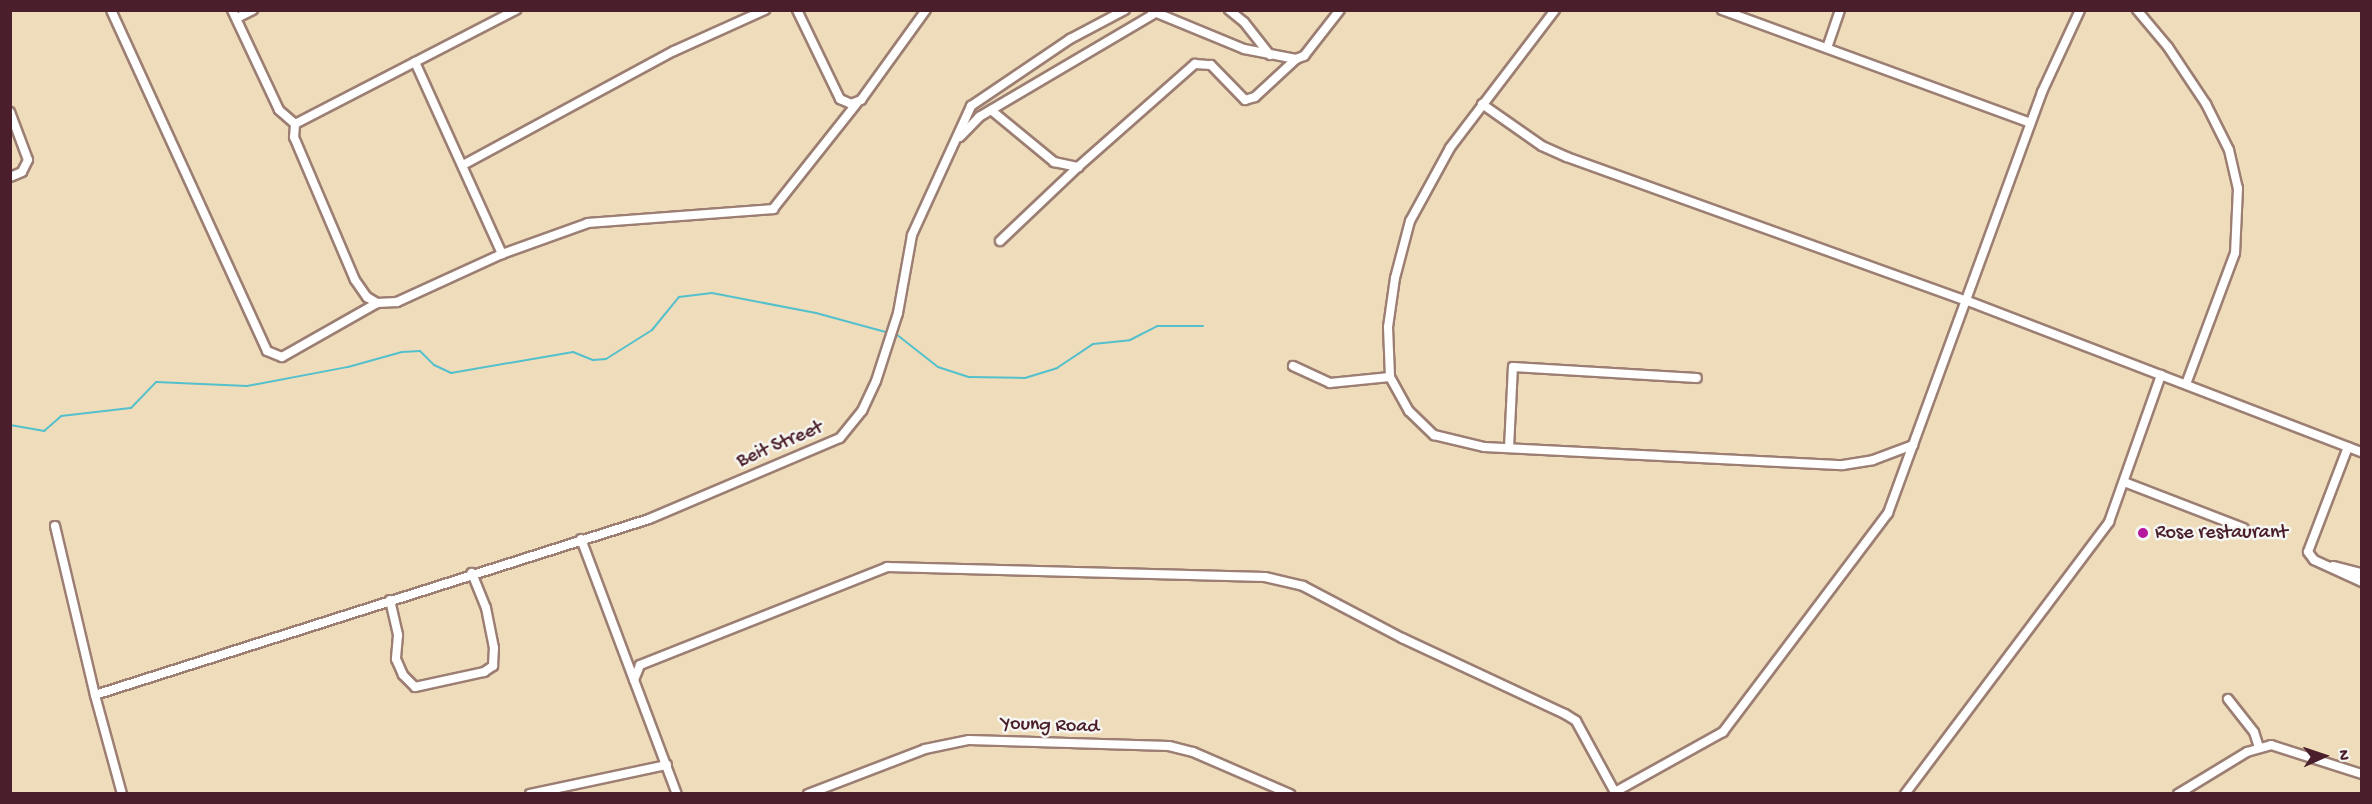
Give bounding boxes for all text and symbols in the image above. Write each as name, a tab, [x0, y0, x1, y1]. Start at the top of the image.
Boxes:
street label: Beit Street	[733, 416, 827, 474]
place label: Rose restaurant	[2155, 521, 2288, 545]
marker: Rose restaurant	[2136, 526, 2150, 540]
street label: Young Road	[1000, 712, 1100, 740]
north arrow	[2294, 726, 2354, 786]
text: N	[2333, 749, 2352, 761]

